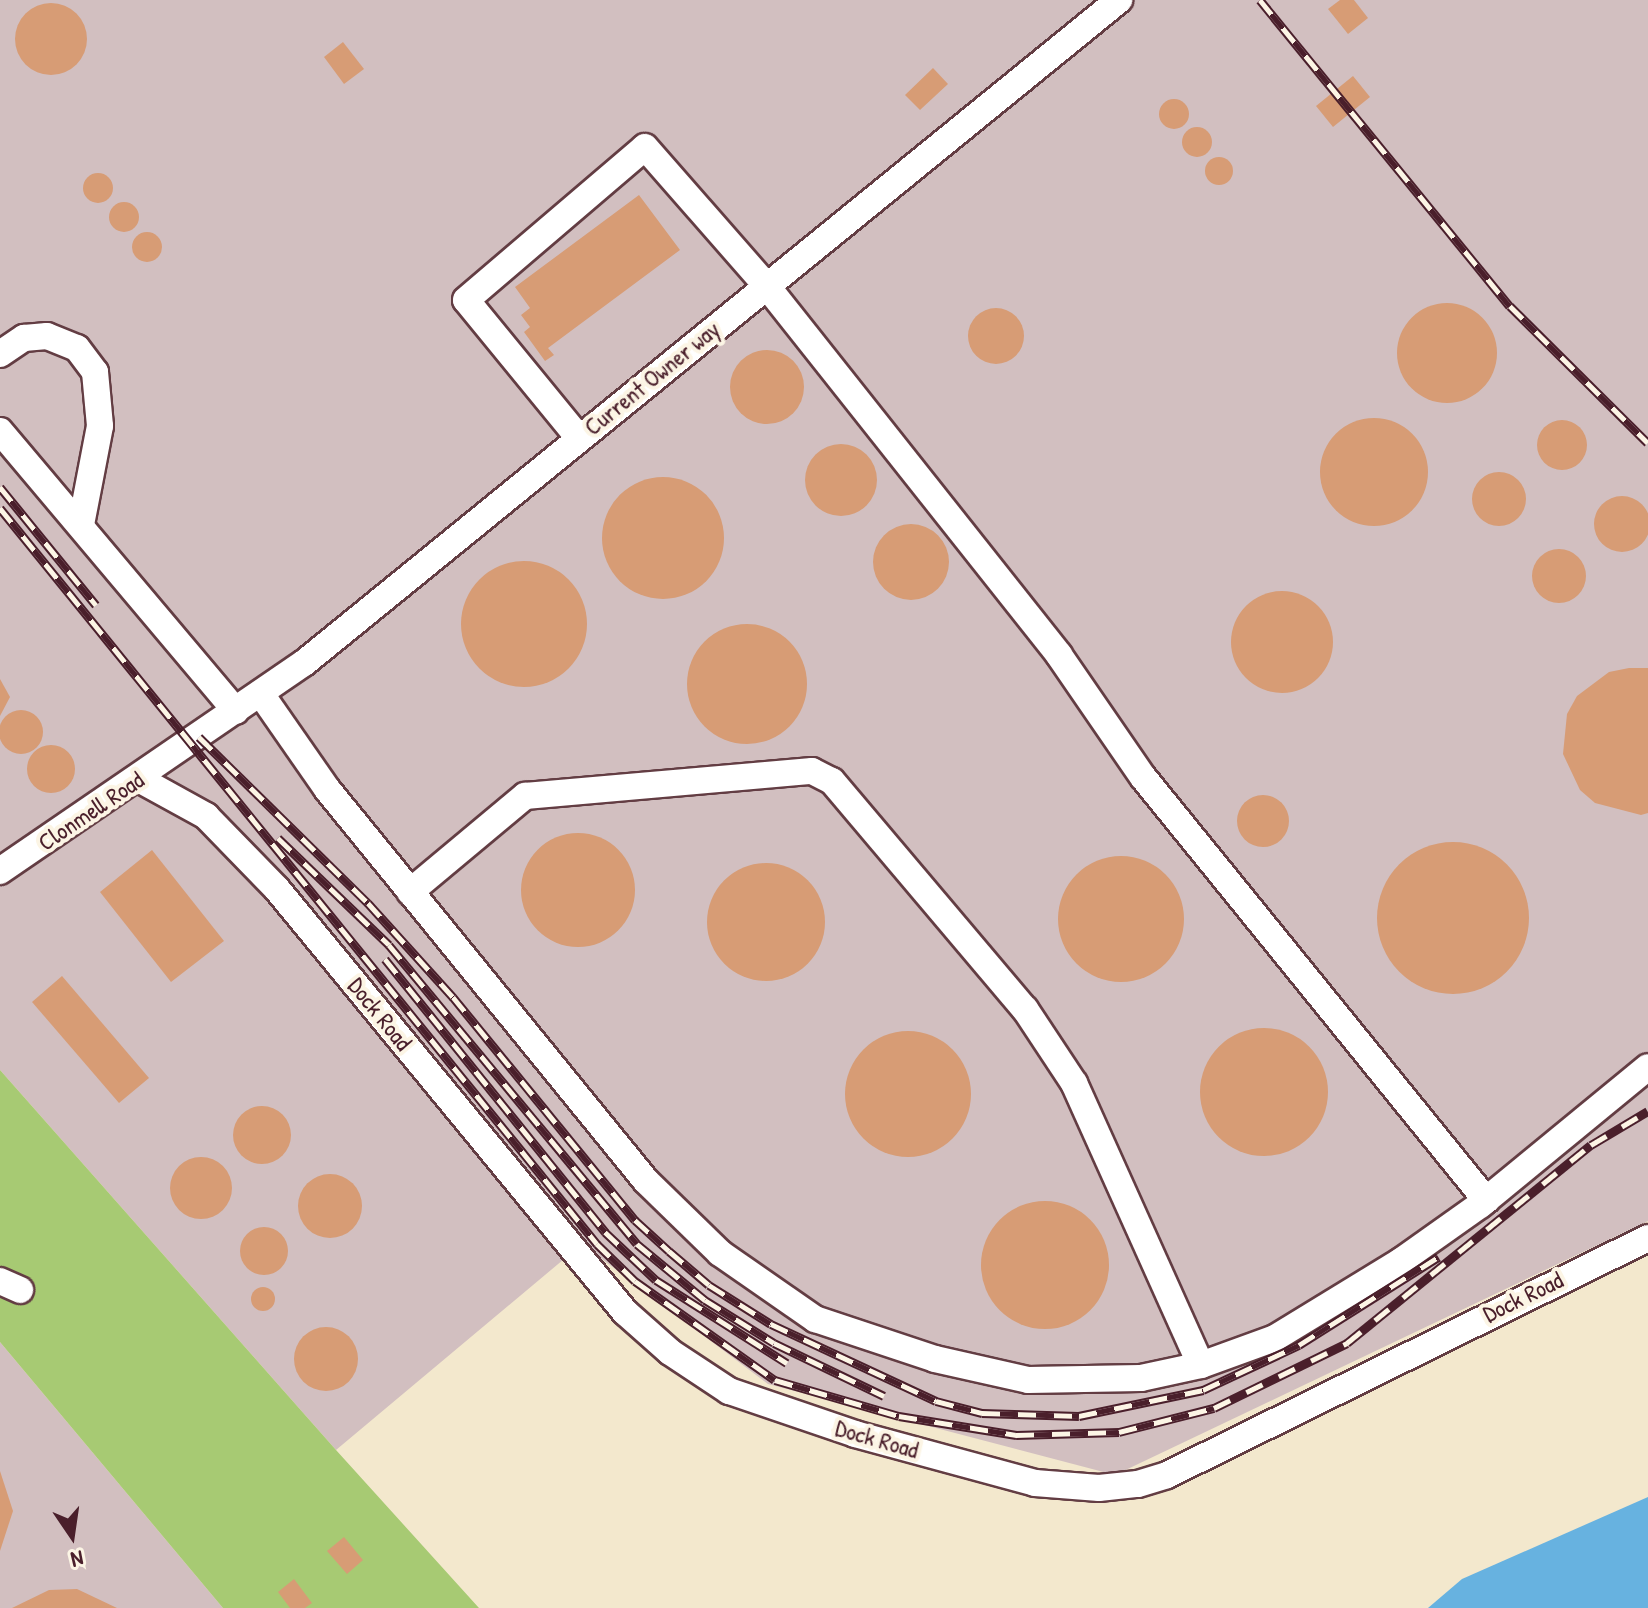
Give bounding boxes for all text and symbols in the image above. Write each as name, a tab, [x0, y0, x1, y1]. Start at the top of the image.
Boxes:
street label: Current Owner way	[579, 315, 725, 441]
street label: Clonmell Road	[33, 765, 149, 857]
street label: Dock Road	[342, 972, 418, 1056]
street label: Dock Road	[1478, 1265, 1568, 1329]
street label: Dock Road	[832, 1413, 922, 1465]
north arrow	[32, 1496, 112, 1576]
text: N	[68, 1543, 86, 1575]

